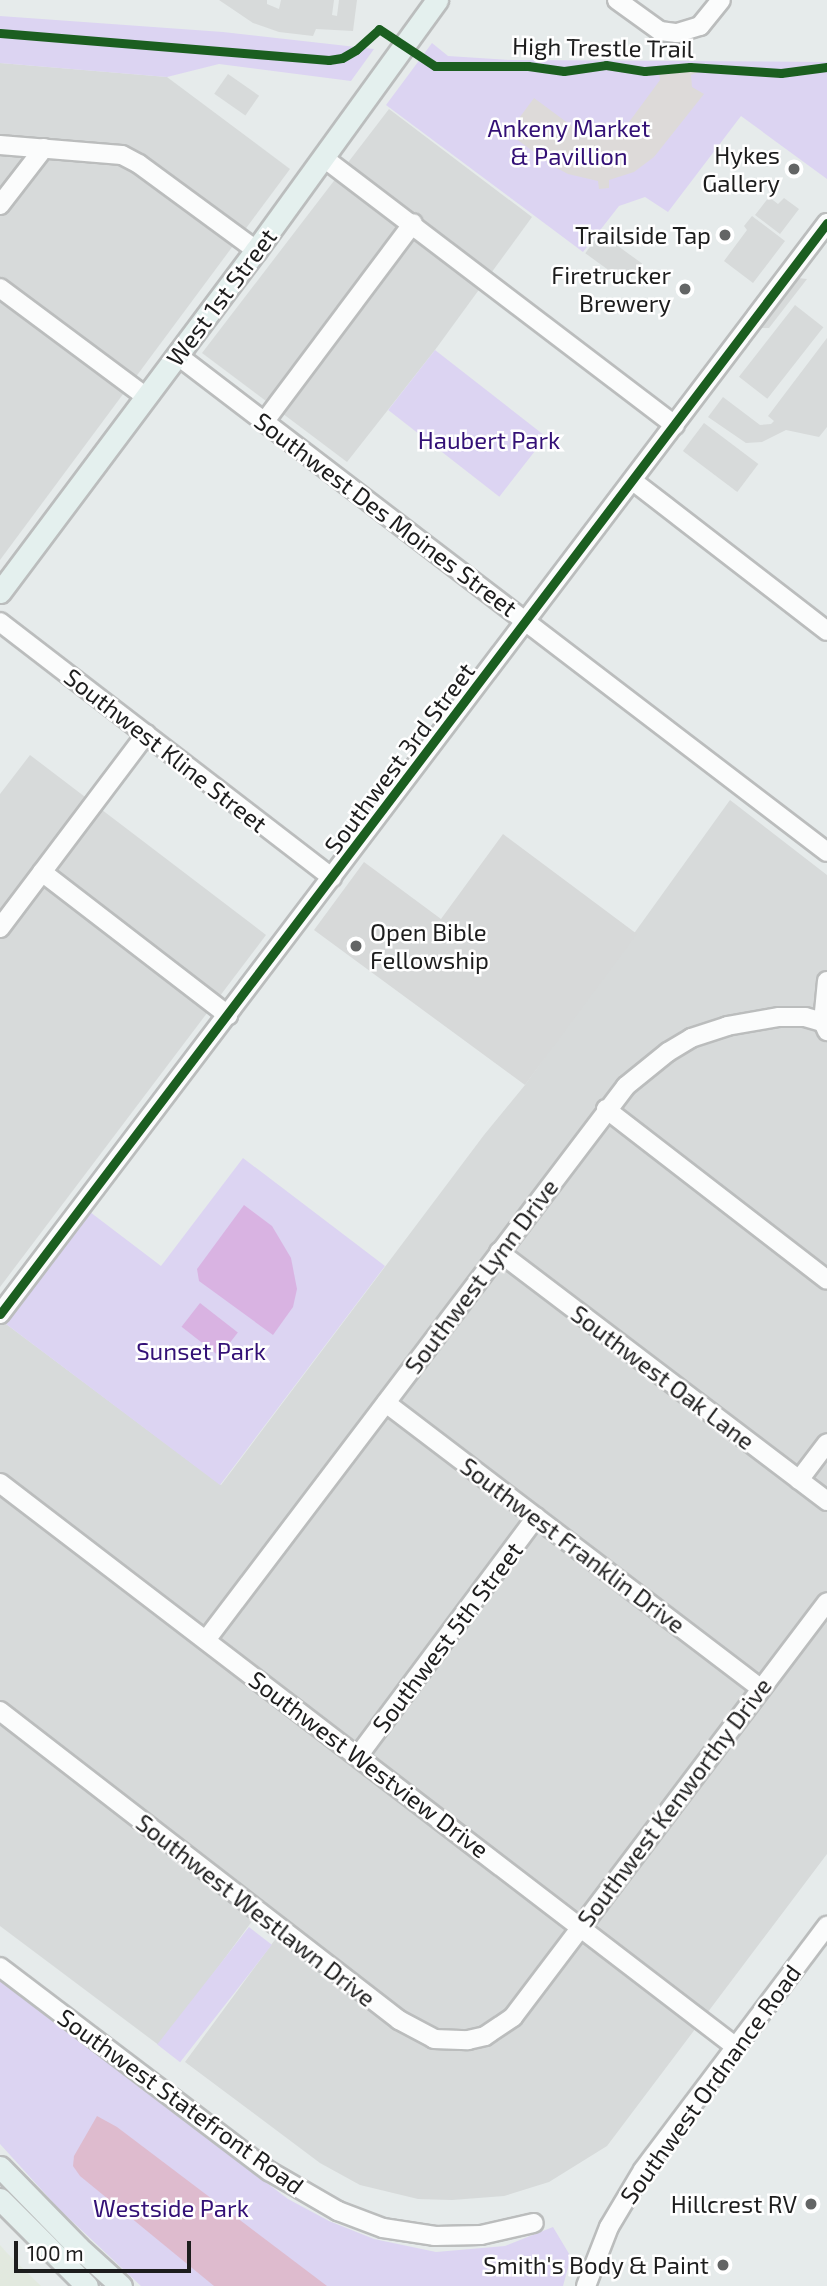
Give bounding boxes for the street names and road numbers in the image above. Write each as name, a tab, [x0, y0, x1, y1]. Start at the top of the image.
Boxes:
street label: High Trestle Trail	[511, 31, 695, 63]
street label: West 1st Street	[160, 223, 282, 371]
street label: Southwest Des Moines Street	[249, 406, 523, 622]
street label: Southwest 3rd Street	[318, 657, 480, 859]
street label: Southwest Kline Street	[59, 662, 273, 838]
street label: Southwest Lynn Drive	[398, 1173, 564, 1379]
street label: Southwest Oak Lane	[566, 1299, 760, 1455]
street label: Southwest Franklin Drive	[455, 1451, 691, 1639]
street label: Southwest 5th Street	[366, 1536, 528, 1738]
street label: Southwest Westview Drive	[243, 1664, 495, 1864]
street label: Southwest Kenworthy Drive	[571, 1672, 777, 1932]
street label: Southwest Westlawn Drive	[130, 1808, 382, 2012]
street label: Southwest Ordnance Road	[614, 1959, 806, 2209]
street label: Southwest Statefront Road	[53, 2002, 309, 2200]

